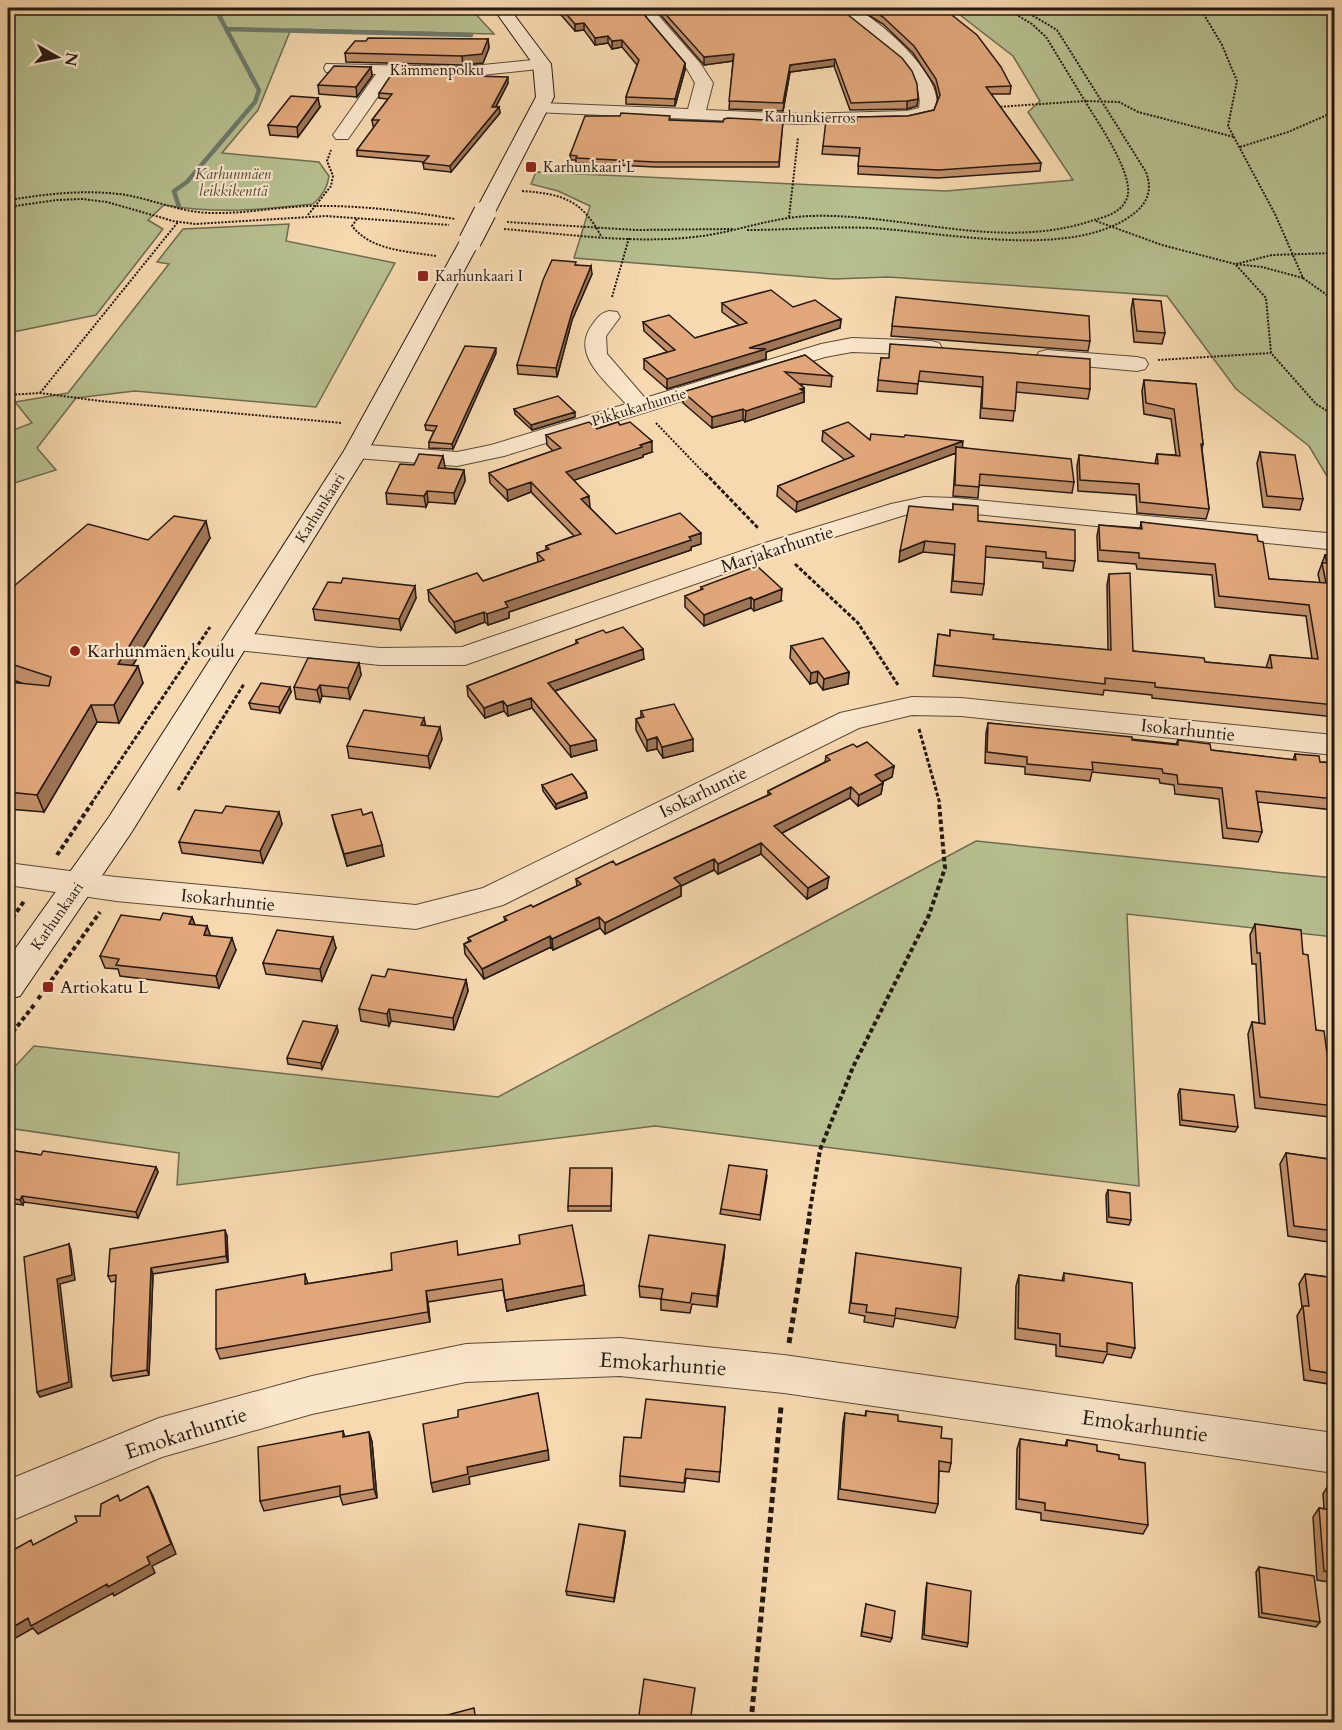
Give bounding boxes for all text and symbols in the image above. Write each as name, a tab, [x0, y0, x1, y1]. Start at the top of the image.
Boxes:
north arrow	[27, 27, 87, 87]
text: N	[59, 51, 83, 68]
street label: Kämmenpolku	[390, 60, 484, 80]
street label: Karhunkierros	[764, 106, 856, 128]
place label: Karhunkaari L	[543, 157, 636, 177]
marker: Karhunkaari L	[524, 160, 538, 174]
park label: Karhunmäen leikkikenttä	[195, 164, 272, 201]
place label: Karhunkaari I	[435, 266, 523, 286]
marker: Karhunkaari I	[416, 269, 430, 283]
street label: Pikkukarhuntie	[589, 383, 689, 431]
street label: Karhunkaari	[291, 469, 349, 547]
street label: Marjakarhuntie	[718, 520, 837, 579]
place label: Karhunmäen koulu	[87, 639, 235, 664]
marker: Karhunmäen koulu	[68, 644, 82, 658]
street label: Isokarhuntie	[1140, 713, 1236, 748]
street label: Isokarhuntie	[655, 760, 751, 824]
street label: Karhunkaari	[26, 878, 88, 954]
street label: Isokarhuntie	[180, 883, 276, 918]
place label: Artiokatu L	[60, 975, 149, 1000]
marker: Artiokatu L	[41, 980, 55, 994]
street label: Emokarhuntie	[599, 1346, 727, 1383]
street label: Emokarhuntie	[121, 1400, 251, 1467]
street label: Emokarhuntie	[1080, 1403, 1210, 1450]

